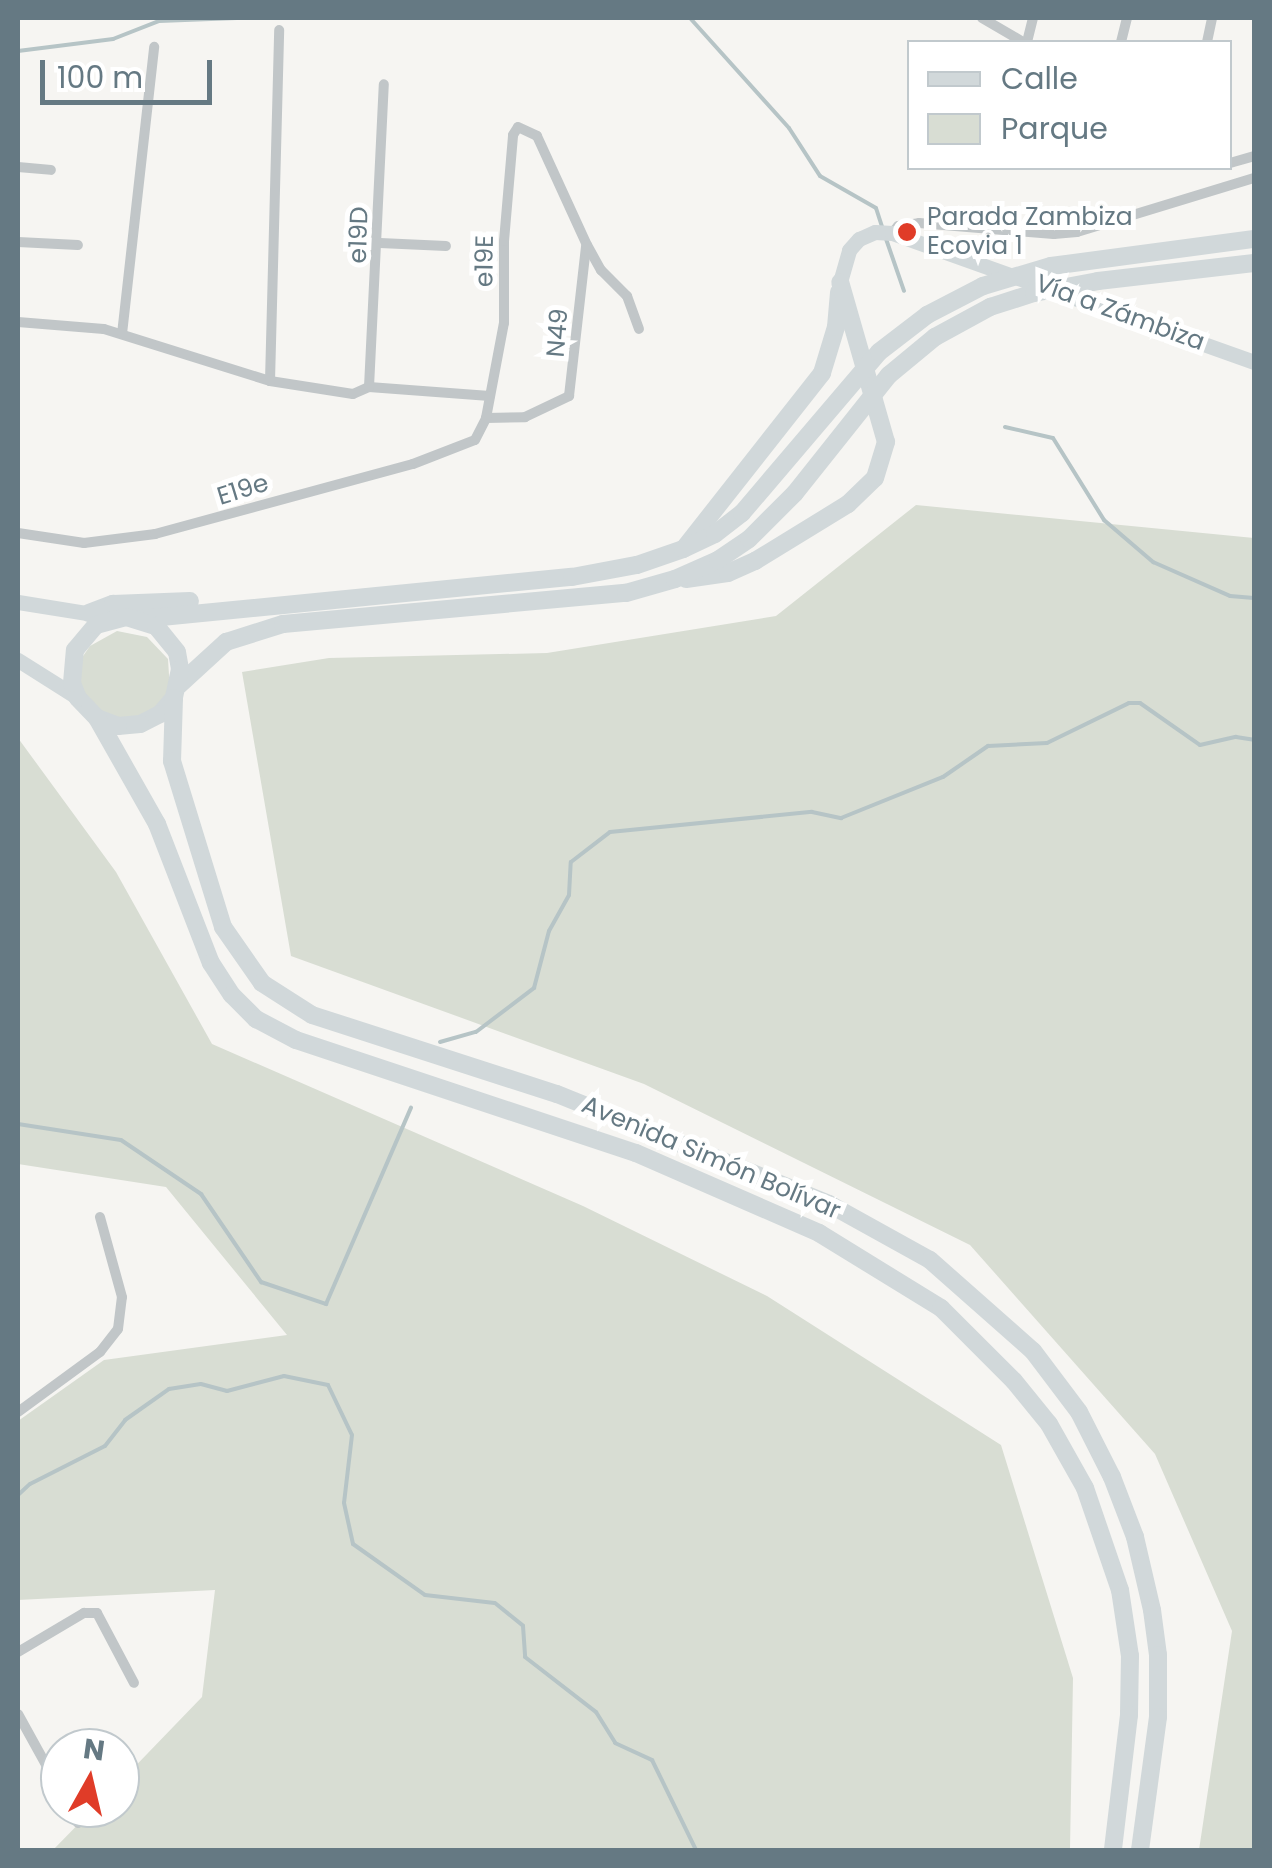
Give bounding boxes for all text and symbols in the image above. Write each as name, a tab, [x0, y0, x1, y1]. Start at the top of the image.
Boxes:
scale bar	[45, 40, 218, 102]
legend	[907, 40, 1232, 170]
text: 100 m	[57, 56, 143, 99]
text: Calle	[1001, 57, 1078, 100]
text: Parque	[1001, 107, 1108, 150]
place label: Parada Zambiza Ecovia 1	[927, 203, 1133, 262]
street label: e19D	[343, 206, 375, 264]
marker: Parada Zambiza Ecovia 1	[896, 221, 918, 243]
street label: e19E	[470, 235, 500, 287]
street label: Vía a Zámbiza	[1031, 269, 1209, 357]
street label: N49	[541, 307, 575, 359]
street label: E19e	[214, 468, 272, 512]
street label: Avenida Simón Bolívar	[577, 1090, 845, 1226]
north arrow	[40, 1728, 140, 1828]
text: N	[81, 1729, 107, 1771]

